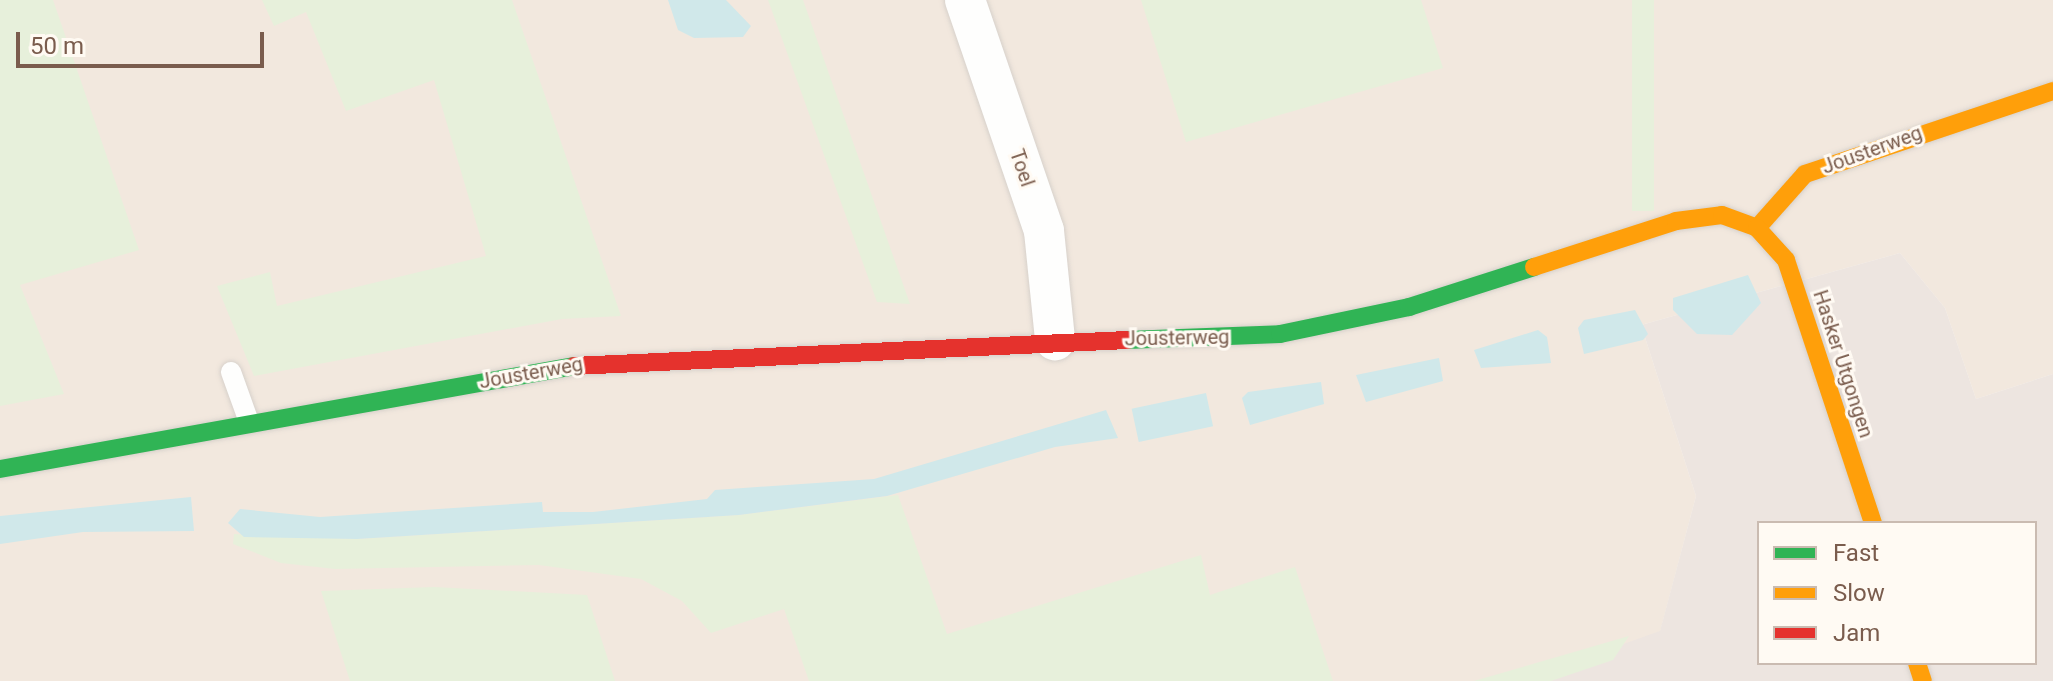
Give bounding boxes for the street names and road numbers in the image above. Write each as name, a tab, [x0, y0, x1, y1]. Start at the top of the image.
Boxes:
street label: Jousterweg	[1819, 121, 1925, 179]
street label: Toel	[1004, 146, 1040, 190]
street label: Hasker Utgongen	[1808, 287, 1878, 441]
street label: Jousterweg	[1124, 325, 1230, 351]
street label: Jousterweg	[477, 352, 585, 394]

